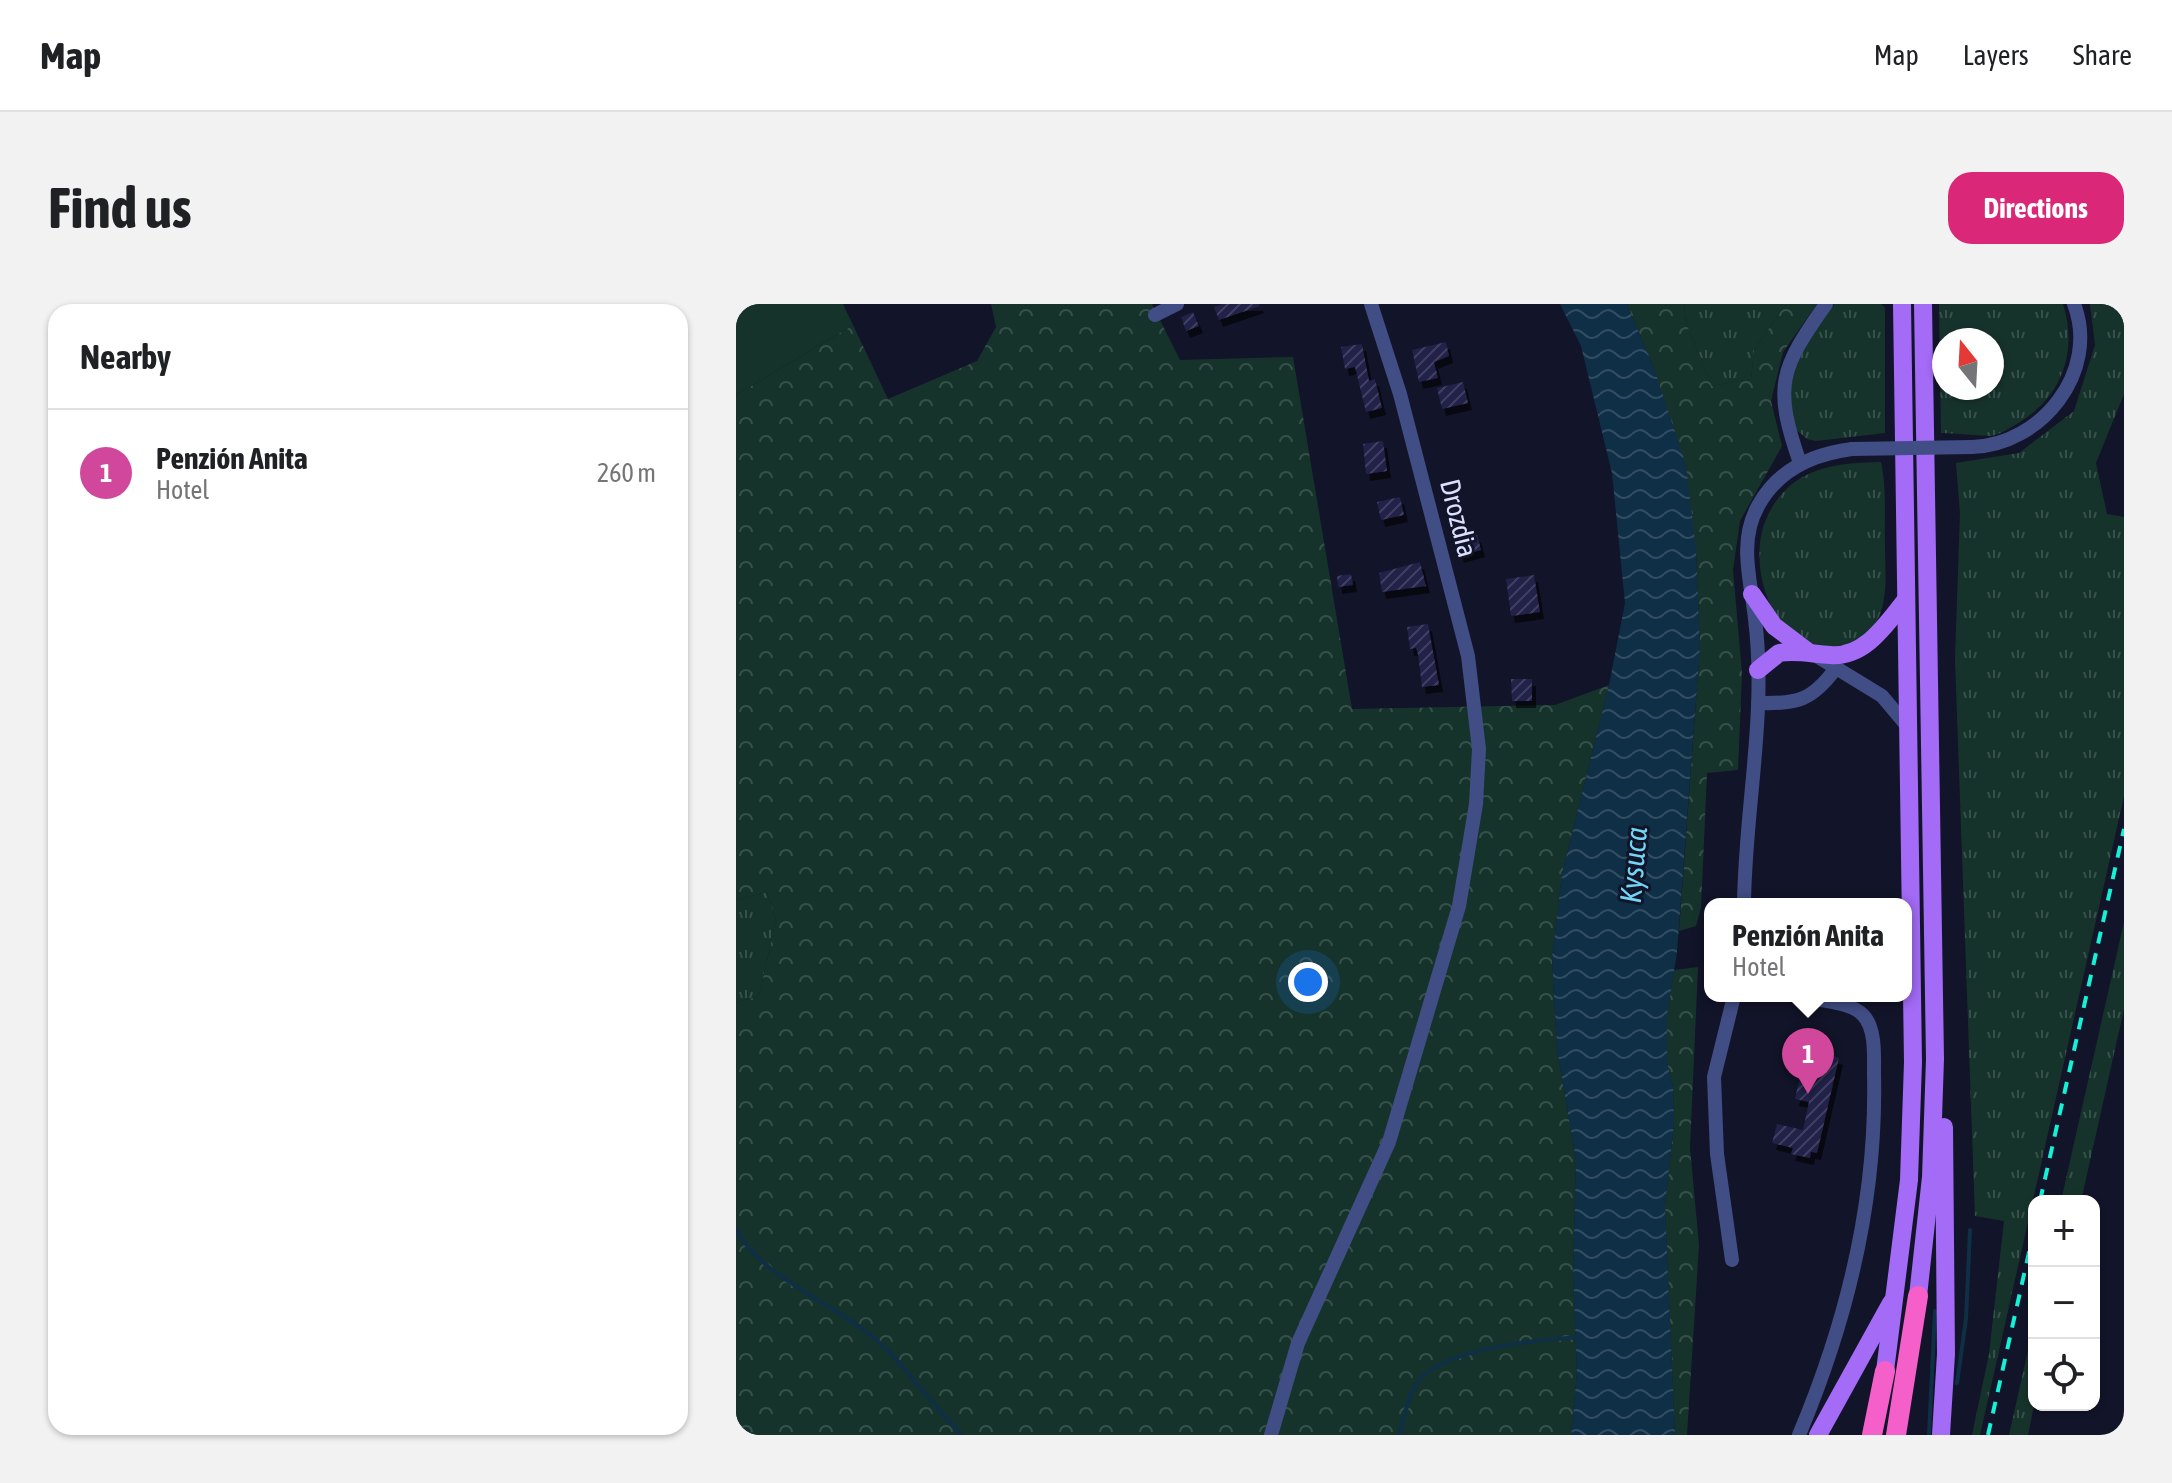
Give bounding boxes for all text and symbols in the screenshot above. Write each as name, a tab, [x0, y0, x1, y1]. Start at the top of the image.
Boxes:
text: Map	[40, 34, 101, 77]
text: Map	[1874, 39, 1919, 71]
text: Layers	[1963, 39, 2029, 71]
text: Share	[2073, 39, 2132, 71]
button: Directions	[1948, 172, 2124, 244]
text: Find us	[48, 176, 192, 240]
north arrow	[1932, 328, 2004, 400]
text: Nearby	[80, 337, 171, 376]
text: Penzión Anita	[156, 441, 308, 475]
text: 1	[100, 458, 112, 488]
text: 260 m	[597, 458, 656, 488]
text: Hotel	[156, 475, 209, 505]
street label: Drozdia	[1434, 476, 1484, 560]
water label: Kysuca	[1613, 825, 1653, 904]
popup	[1704, 898, 1912, 1002]
text: Penzión Anita	[1732, 918, 1884, 952]
text: Hotel	[1732, 952, 1785, 982]
your location	[1288, 962, 1328, 1002]
pin: 1	[1782, 1028, 1834, 1094]
map controls	[2028, 1195, 2100, 1411]
button: +	[2028, 1195, 2100, 1267]
button: −	[2028, 1267, 2100, 1339]
button: locate	[2028, 1339, 2100, 1411]

